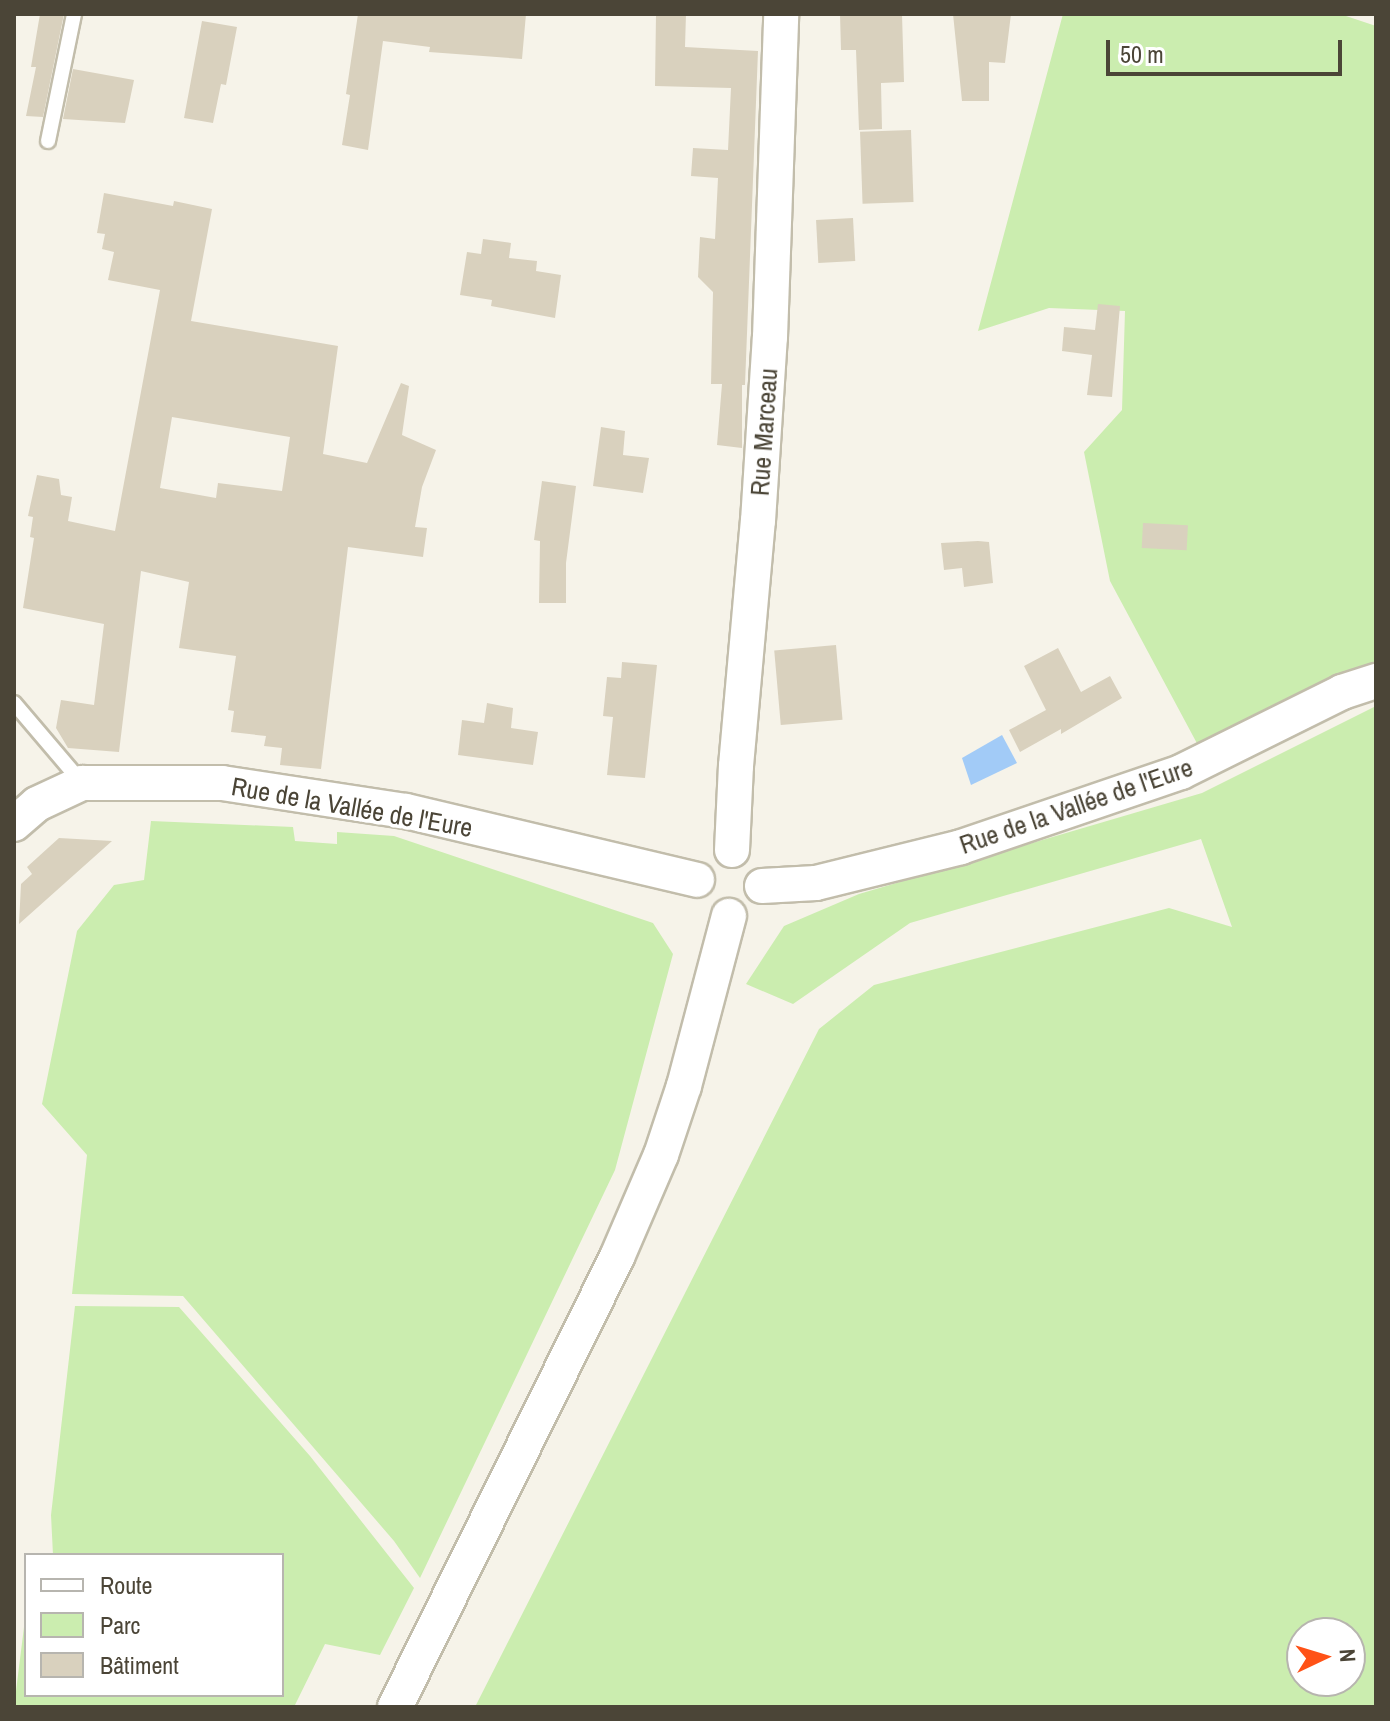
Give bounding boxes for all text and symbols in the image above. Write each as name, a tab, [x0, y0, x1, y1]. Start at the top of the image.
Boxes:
scale bar	[1110, 24, 1346, 74]
text: 50 m	[1120, 38, 1164, 70]
street label: Rue Marceau	[744, 367, 784, 497]
street label: Rue de la Vallée de l'Eure	[955, 751, 1197, 861]
street label: Rue de la Vallée de l'Eure	[229, 770, 475, 844]
legend	[24, 1553, 284, 1697]
text: Route	[100, 1569, 153, 1601]
text: Parc	[100, 1609, 140, 1641]
north arrow	[1286, 1617, 1366, 1697]
text: N	[1333, 1648, 1363, 1663]
text: Bâtiment	[100, 1649, 179, 1681]

